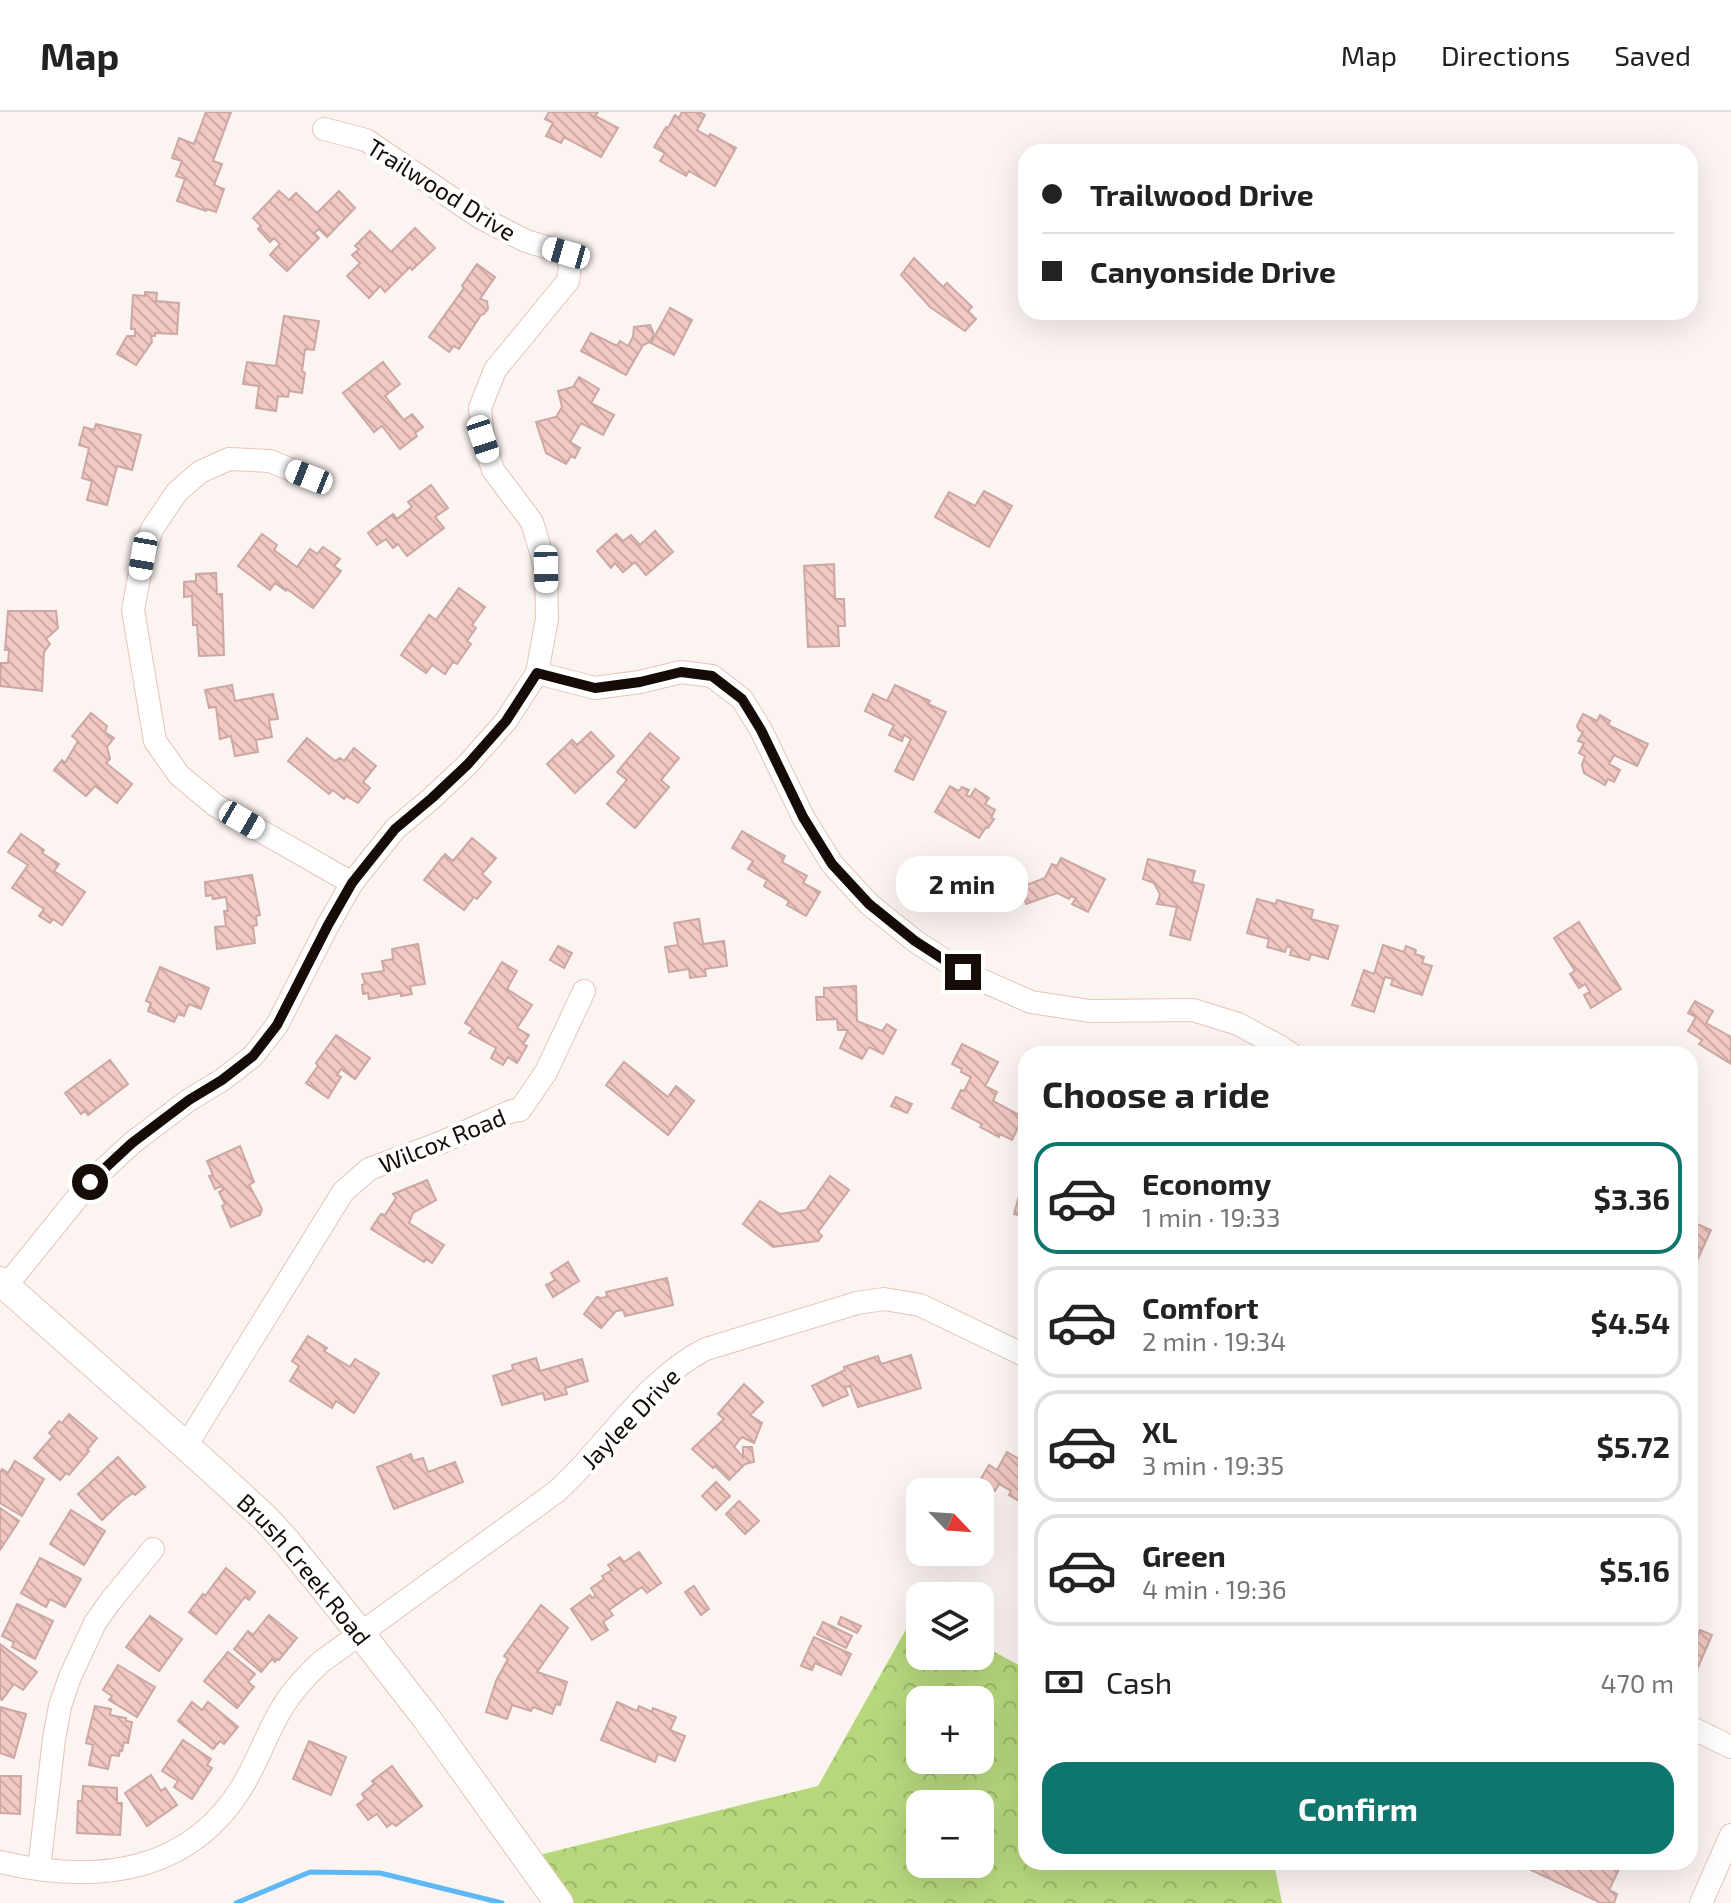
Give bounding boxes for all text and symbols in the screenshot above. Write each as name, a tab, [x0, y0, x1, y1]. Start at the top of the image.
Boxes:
text: Map	[40, 32, 119, 78]
text: Map	[1341, 38, 1397, 72]
text: Directions	[1441, 38, 1570, 72]
text: Saved	[1614, 38, 1691, 72]
street label: Trailwood Drive	[362, 132, 522, 246]
text: Trailwood Drive	[1090, 176, 1314, 212]
car	[540, 235, 592, 271]
text: Canyonside Drive	[1090, 253, 1336, 289]
car	[464, 412, 502, 466]
car	[282, 457, 336, 497]
car	[127, 530, 159, 582]
car	[534, 545, 558, 593]
car	[215, 798, 269, 842]
callout: 2 min	[897, 856, 1029, 912]
text: 2 min	[929, 868, 995, 899]
route end	[945, 954, 981, 990]
text: Choose a ride	[1042, 1072, 1270, 1115]
street label: Wilcox Road	[374, 1101, 510, 1179]
icon: car	[1046, 1162, 1118, 1234]
route start	[72, 1164, 108, 1200]
text: Economy	[1142, 1165, 1271, 1201]
text: $3.36	[1594, 1180, 1670, 1216]
text: 1 min · 19:33	[1142, 1201, 1280, 1232]
icon: car	[1046, 1286, 1118, 1358]
text: Comfort	[1142, 1289, 1259, 1325]
text: $4.54	[1591, 1304, 1670, 1340]
text: 2 min · 19:34	[1142, 1325, 1286, 1356]
street label: Jaylee Drive	[575, 1361, 685, 1475]
icon: car	[1046, 1410, 1118, 1482]
text: XL	[1142, 1413, 1177, 1449]
text: $5.72	[1596, 1428, 1670, 1464]
text: 3 min · 19:35	[1142, 1449, 1284, 1480]
north arrow	[906, 1478, 994, 1566]
map controls	[906, 1478, 994, 1878]
street label: Brush Creek Road	[232, 1486, 378, 1650]
icon: car	[1046, 1534, 1118, 1606]
text: Green	[1142, 1537, 1226, 1573]
text: $5.16	[1599, 1552, 1670, 1588]
text: 4 min · 19:36	[1142, 1573, 1287, 1604]
button: layers	[906, 1582, 994, 1670]
icon: cash	[1042, 1660, 1086, 1704]
text: Cash	[1106, 1664, 1172, 1700]
text: 470 m	[1600, 1667, 1674, 1698]
button: +	[906, 1686, 994, 1774]
button: Confirm	[1042, 1762, 1674, 1854]
button: −	[906, 1790, 994, 1878]

